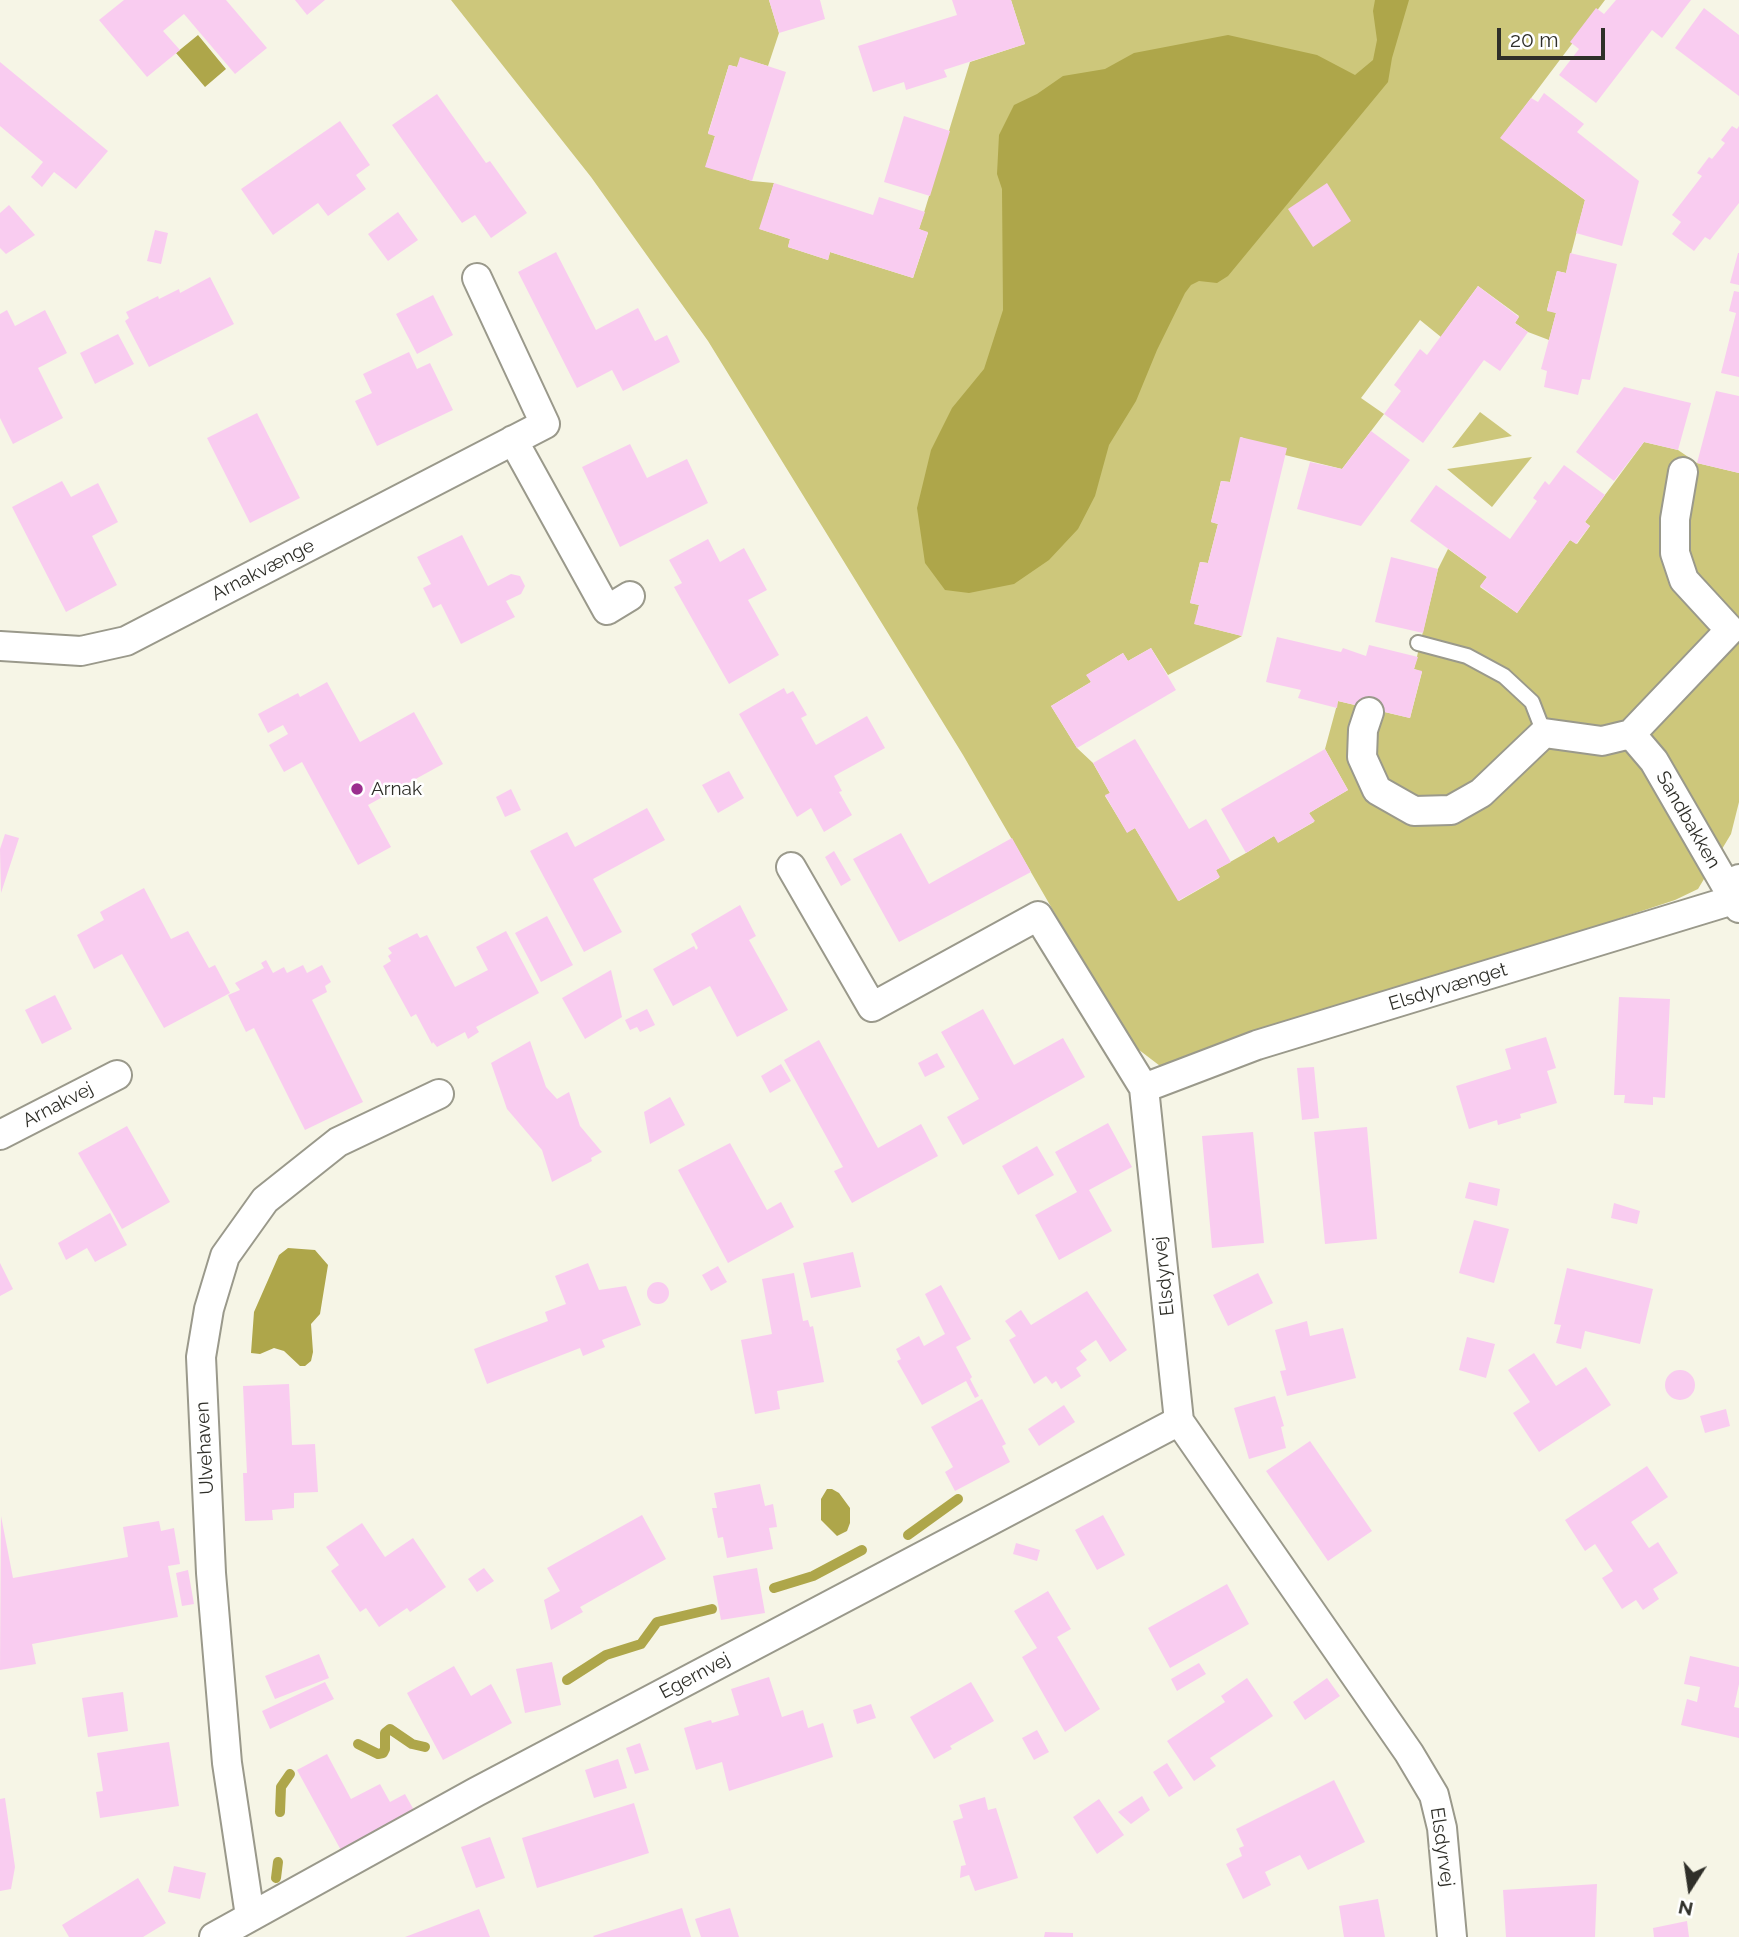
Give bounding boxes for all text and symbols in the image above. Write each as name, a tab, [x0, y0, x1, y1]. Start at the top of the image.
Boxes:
scale bar	[1501, 14, 1610, 58]
text: 20 m	[1510, 27, 1558, 52]
street label: Arnakvænge	[208, 534, 318, 606]
street label: Sandbakken	[1651, 767, 1725, 873]
place label: Arnak	[371, 778, 422, 800]
marker: Arnak	[349, 781, 365, 797]
street label: Elsdyrvænget	[1386, 958, 1510, 1016]
street label: Arnakvej	[19, 1078, 97, 1132]
street label: Elsdyrvej	[1148, 1235, 1180, 1317]
street label: Ulvehaven	[191, 1401, 219, 1495]
street label: Egernvej	[656, 1648, 734, 1704]
street label: Elsdyrvej	[1425, 1806, 1459, 1888]
north arrow	[1655, 1853, 1725, 1923]
text: N	[1676, 1896, 1695, 1921]

